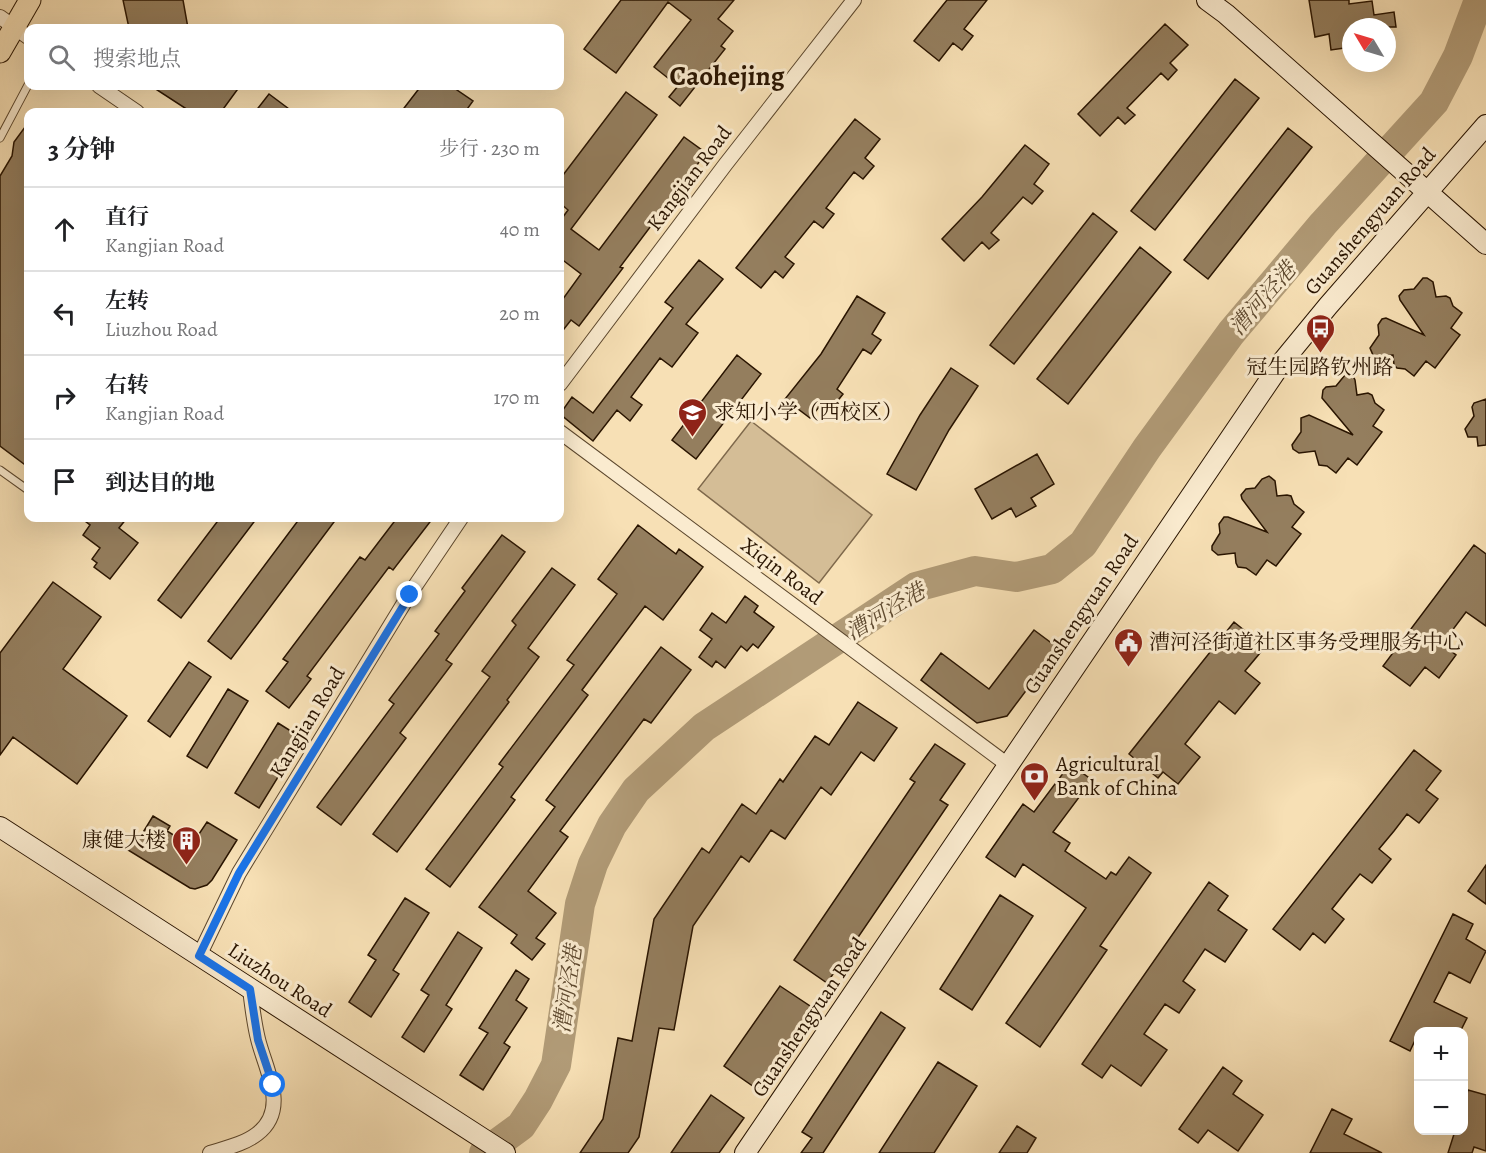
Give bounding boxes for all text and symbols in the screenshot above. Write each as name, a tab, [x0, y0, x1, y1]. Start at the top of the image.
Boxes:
north arrow	[1342, 18, 1396, 72]
search box	[24, 24, 564, 90]
icon: search	[45, 41, 78, 74]
text: 搜索地点	[93, 44, 181, 74]
district label: Caohejing	[670, 58, 785, 94]
street label: Kangjian Road	[640, 119, 738, 236]
text: 3 分钟	[48, 132, 116, 167]
text: 步行 · 230 m	[439, 135, 540, 162]
street label: Guanshengyuan Road	[1298, 141, 1442, 301]
text: 直行	[105, 202, 149, 232]
icon: ahead	[48, 213, 81, 246]
text: 40 m	[500, 216, 540, 243]
text: Kangjian Road	[105, 232, 224, 259]
water label: 漕河泾港	[1223, 253, 1305, 342]
text: 左转	[105, 286, 149, 316]
icon: left	[48, 297, 81, 330]
text: 20 m	[499, 300, 540, 327]
bus stop icon: 冠生园路钦州路	[1304, 312, 1336, 354]
text: Liuzhou Road	[105, 316, 218, 343]
place label: 冠生园路钦州路	[1247, 353, 1394, 381]
text: 右转	[105, 370, 149, 400]
icon: right	[48, 381, 81, 414]
text: 170 m	[494, 384, 540, 411]
school or university icon: 求知小学（西校区）	[677, 396, 709, 438]
place label: 求知小学（西校区）	[714, 398, 903, 426]
text: Kangjian Road	[105, 400, 224, 427]
icon: arrive	[48, 465, 81, 498]
text: 到达目的地	[105, 468, 215, 498]
street label: Guanshengyuan Road	[1017, 528, 1145, 699]
street label: Xiqin Road	[735, 531, 829, 611]
water label: 漕河泾港	[840, 575, 934, 647]
route end	[396, 581, 422, 607]
public building icon: 漕河泾街道社区事务受理服务中心	[1112, 626, 1144, 668]
place label: 漕河泾街道社区事务受理服务中心	[1149, 628, 1464, 656]
street label: Kangjian Road	[263, 661, 352, 783]
place label: Agricultural Bank of China	[1055, 750, 1178, 802]
bank icon: Agricultural Bank of China	[1019, 760, 1051, 802]
building icon: 康健大楼	[171, 824, 203, 866]
place label: 康健大楼	[82, 826, 166, 854]
street label: Guanshengyuan Road	[745, 931, 873, 1102]
street label: Liuzhou Road	[223, 936, 338, 1024]
water label: 漕河泾港	[547, 941, 589, 1035]
map controls	[1414, 1027, 1468, 1135]
button: +	[1414, 1027, 1468, 1081]
route start	[259, 1071, 285, 1097]
button: −	[1414, 1081, 1468, 1135]

